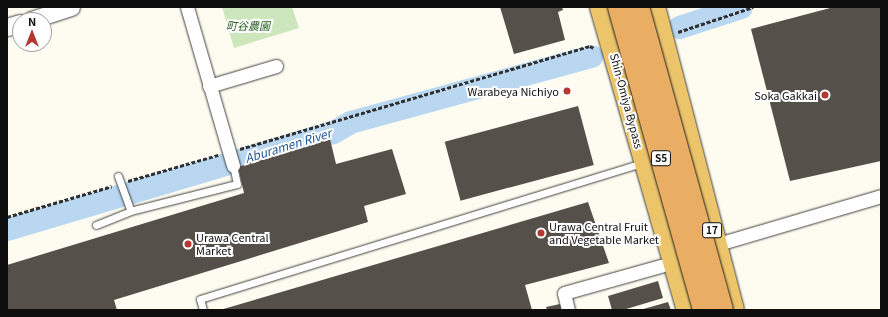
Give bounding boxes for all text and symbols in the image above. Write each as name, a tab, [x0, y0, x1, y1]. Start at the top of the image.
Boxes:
north arrow	[12, 12, 52, 52]
text: N	[28, 13, 36, 29]
park label: 町谷農園	[226, 18, 270, 32]
street label: Shin-Omiya Bypass	[608, 52, 646, 150]
place label: Warabeya Nichiyo	[468, 84, 559, 98]
marker: Warabeya Nichiyo	[562, 86, 572, 96]
place label: Soka Gakkai	[754, 88, 817, 102]
marker: Soka Gakkai	[820, 90, 830, 100]
water label: Aburamen River	[243, 125, 333, 165]
road number: S5	[650, 150, 672, 166]
place label: Urawa Central Fruit and Vegetable Market	[549, 220, 659, 246]
road number: 17	[702, 222, 722, 238]
marker: Urawa Central Fruit and Vegetable Market	[536, 228, 546, 238]
place label: Urawa Central Market	[196, 231, 269, 257]
marker: Urawa Central Market	[183, 239, 193, 249]

